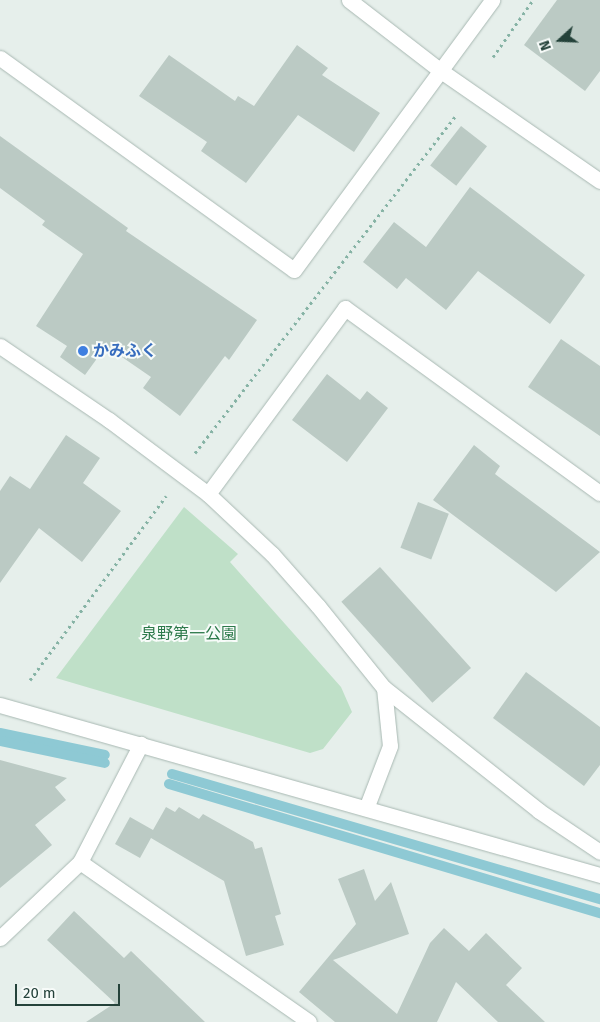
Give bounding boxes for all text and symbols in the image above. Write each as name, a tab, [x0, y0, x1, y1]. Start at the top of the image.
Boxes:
north arrow	[535, 15, 585, 65]
text: N	[536, 38, 555, 53]
place label: かみふく	[93, 341, 157, 361]
marker: かみふく	[77, 345, 89, 357]
park label: 泉野第一公園	[141, 624, 237, 644]
scale bar	[18, 974, 122, 1006]
text: 20 m	[23, 984, 56, 1002]

